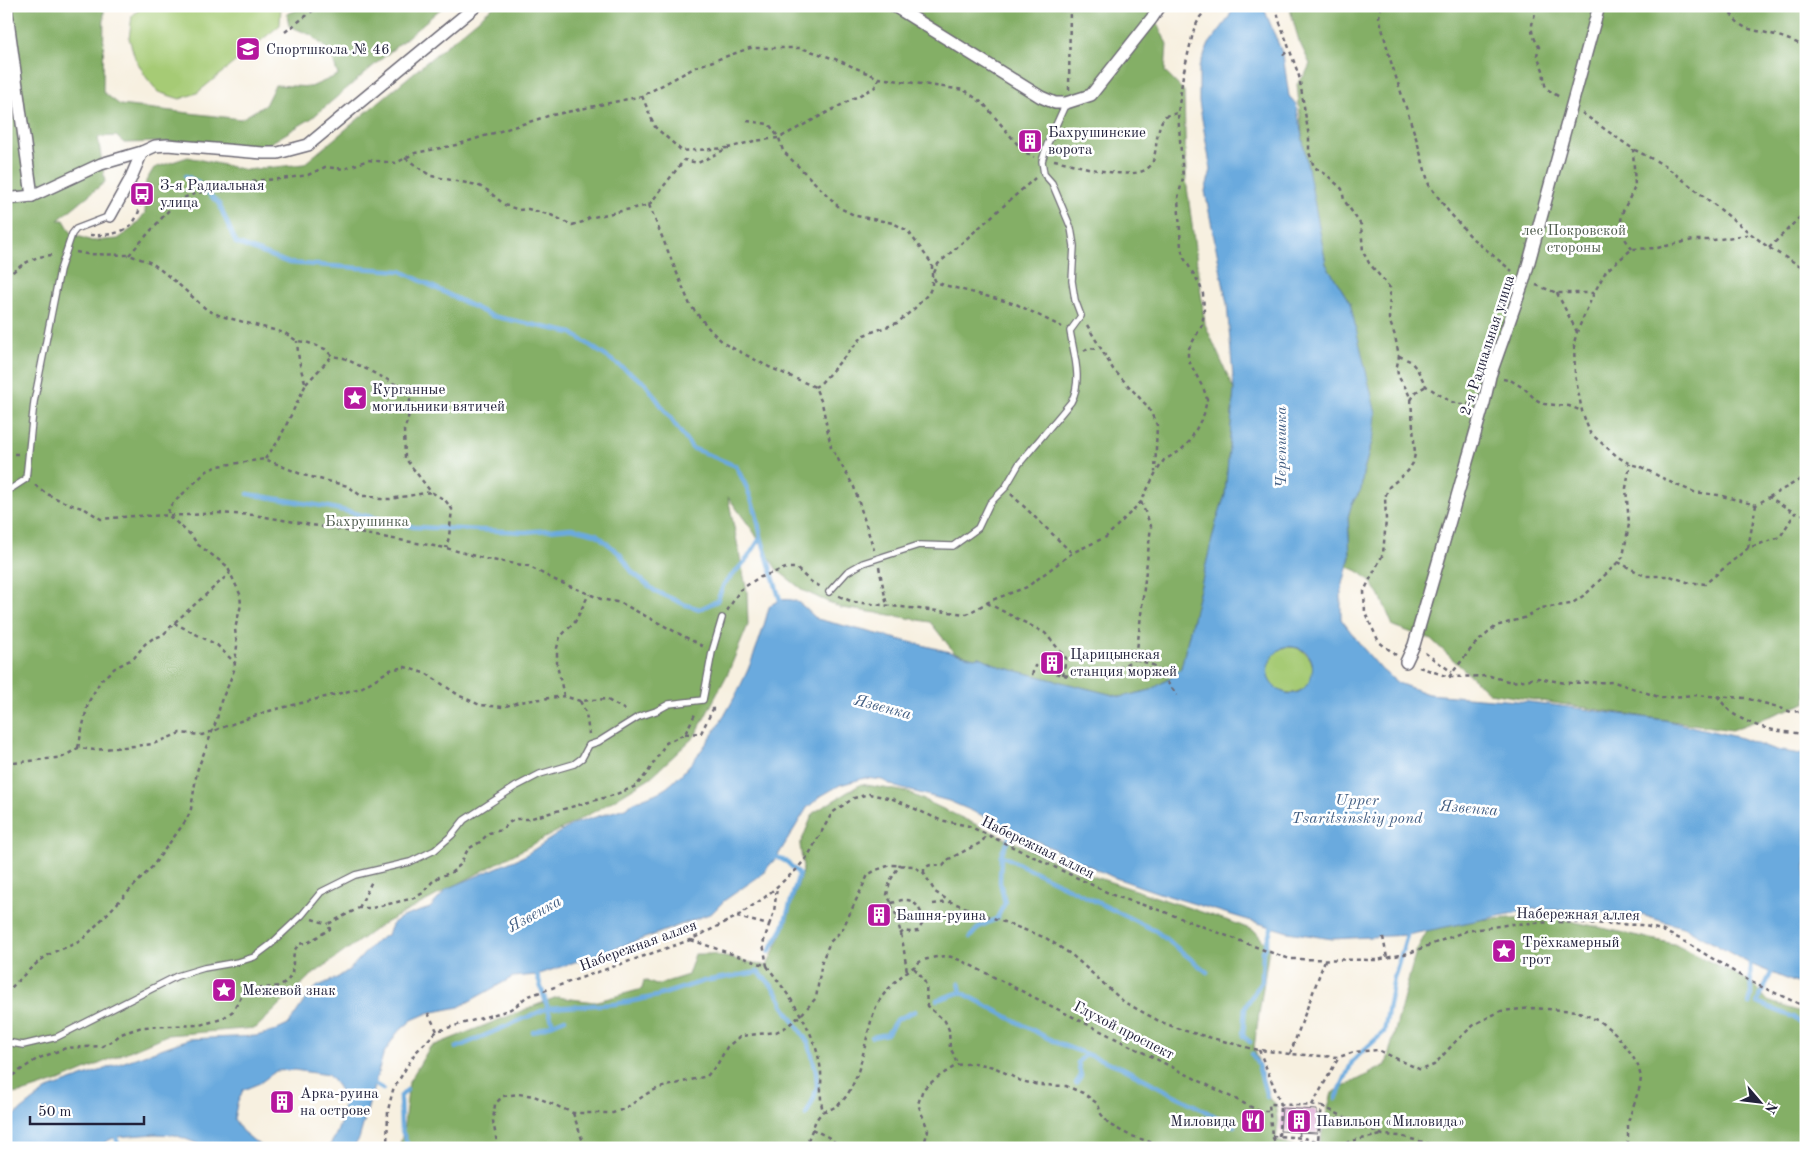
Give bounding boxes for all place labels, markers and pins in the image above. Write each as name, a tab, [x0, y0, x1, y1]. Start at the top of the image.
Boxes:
school or university icon: Спортшкола № 46	[235, 36, 261, 62]
place label: Спортшкола № 46	[266, 43, 390, 58]
place label: Бахрушинские ворота	[1048, 126, 1146, 158]
building icon: Бахрушинские ворота	[1017, 128, 1043, 154]
place label: З-я Радиальная улица	[160, 179, 265, 211]
bus stop icon: З-я Радиальная улица	[129, 181, 155, 207]
place label: Курганные могильники вятичей	[372, 383, 505, 415]
place icon: Курганные могильники вятичей	[342, 385, 368, 411]
place label: Царицынская станция моржей	[1070, 648, 1177, 680]
building icon: Царицынская станция моржей	[1039, 650, 1065, 676]
building icon: Башня-руина	[866, 902, 892, 928]
place label: Башня-руина	[896, 909, 987, 924]
place label: Трёхкамерный грот	[1522, 936, 1620, 968]
place icon: Трёхкамерный грот	[1491, 938, 1517, 964]
place icon: Межевой знак	[211, 977, 237, 1003]
place label: Межевой знак	[242, 984, 336, 999]
place label: Арка-руина на острове	[300, 1087, 379, 1119]
building icon: Арка-руина на острове	[269, 1089, 295, 1115]
restaurant icon: Миловида	[1240, 1108, 1266, 1134]
building icon: Павильон «Миловида»	[1286, 1108, 1312, 1134]
place label: Миловида	[1170, 1115, 1237, 1130]
place label: Павильон «Миловида»	[1316, 1115, 1465, 1130]

